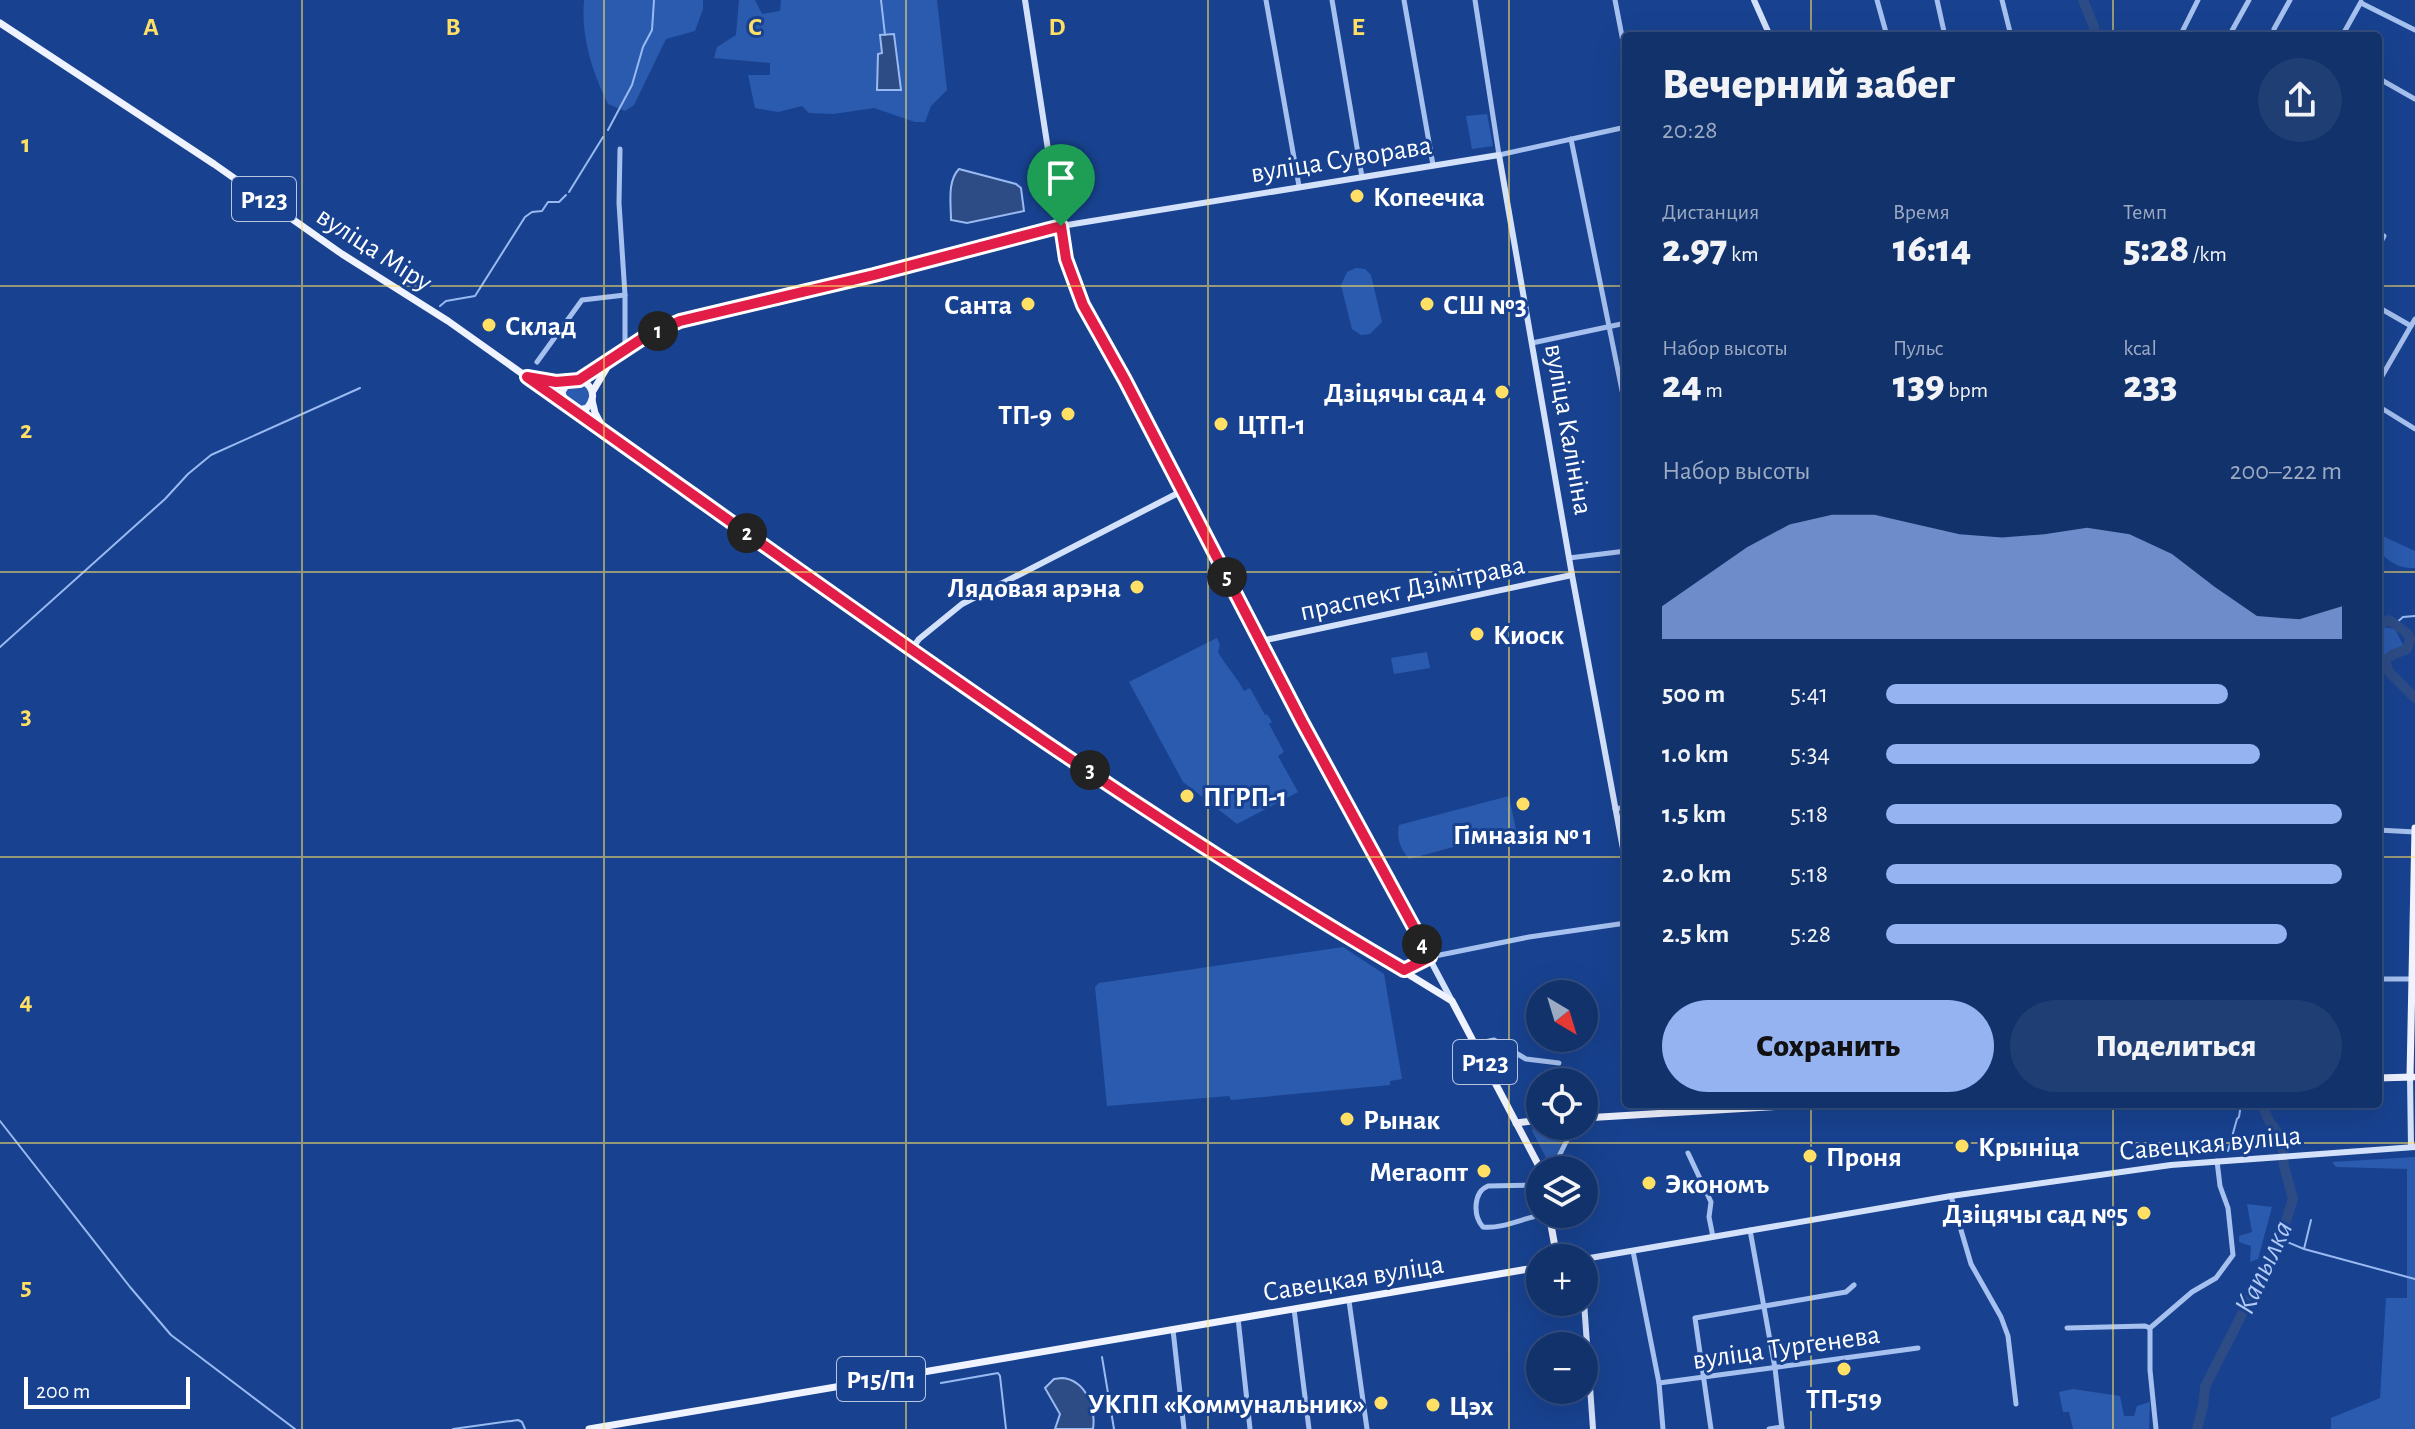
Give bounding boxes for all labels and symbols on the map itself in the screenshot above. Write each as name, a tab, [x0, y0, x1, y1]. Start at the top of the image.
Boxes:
text: A	[143, 14, 159, 40]
text: B	[445, 14, 461, 40]
text: C	[748, 14, 762, 40]
text: D	[1048, 14, 1066, 40]
text: E	[1351, 14, 1365, 40]
text: 1	[21, 131, 31, 157]
street label: вуліца Суворава	[1249, 132, 1434, 188]
pin	[1027, 144, 1095, 226]
road number: Р123	[232, 177, 296, 221]
place label: Копеечка	[1373, 184, 1485, 212]
marker: Копеечка	[1348, 187, 1366, 205]
street label: вуліца Міру	[311, 202, 437, 297]
place label: Санта	[944, 292, 1012, 320]
place label: СШ №3	[1443, 292, 1527, 320]
marker: Санта	[1019, 295, 1037, 313]
marker: СШ №3	[1418, 295, 1436, 313]
pin: 1	[638, 311, 678, 351]
place label: Склад	[505, 313, 576, 341]
marker: Склад	[480, 316, 498, 334]
street label: вуліца Калініна	[1539, 342, 1597, 517]
place label: Дзіцячы сад 4	[1324, 380, 1486, 408]
marker: Дзіцячы сад 4	[1493, 383, 1511, 401]
place label: ТП-9	[998, 402, 1052, 430]
marker: ТП-9	[1059, 405, 1077, 423]
place label: ЦТП-1	[1237, 412, 1306, 440]
marker: ЦТП-1	[1212, 415, 1230, 433]
text: 2	[20, 417, 32, 443]
pin: 2	[727, 513, 767, 553]
street label: праспект Дзімітрава	[1297, 551, 1528, 626]
pin: 5	[1207, 557, 1247, 597]
place label: Лядовая арэна	[948, 575, 1121, 603]
marker: Лядовая арэна	[1128, 578, 1146, 596]
place label: Киоск	[1493, 622, 1564, 650]
marker: Киоск	[1468, 625, 1486, 643]
text: 3	[20, 703, 32, 729]
pin: 3	[1070, 750, 1110, 790]
place label: ПГРП-1	[1203, 784, 1287, 812]
marker: ПГРП-1	[1178, 787, 1196, 805]
marker: Гімназія № 1	[1514, 795, 1532, 813]
place label: Гімназія № 1	[1453, 822, 1593, 850]
pin: 4	[1402, 924, 1442, 964]
north arrow	[1526, 980, 1598, 1052]
text: 4	[19, 988, 33, 1014]
road number: Р123	[1453, 1040, 1517, 1084]
place label: Рынак	[1363, 1107, 1440, 1135]
marker: Рынак	[1338, 1110, 1356, 1128]
street label: Савецкая вуліца	[2118, 1122, 2303, 1166]
place label: Крыніца	[1978, 1134, 2080, 1162]
marker: Крыніца	[1953, 1137, 1971, 1155]
place label: Проня	[1826, 1144, 1902, 1172]
marker: Проня	[1801, 1147, 1819, 1165]
place label: Мегаопт	[1369, 1159, 1469, 1187]
marker: Мегаопт	[1475, 1162, 1493, 1180]
place label: Экономъ	[1665, 1171, 1769, 1199]
marker: Экономъ	[1640, 1174, 1658, 1192]
place label: Дзіцячы сад №5	[1943, 1201, 2128, 1229]
marker: Дзіцячы сад №5	[2135, 1204, 2153, 1222]
water label: Капылка	[2229, 1216, 2298, 1319]
street label: Савецкая вуліца	[1261, 1251, 1446, 1307]
text: 5	[20, 1274, 32, 1300]
street label: вуліца Тургенева	[1691, 1321, 1882, 1375]
road number: Р15/П1	[837, 1357, 925, 1401]
marker: ТП-519	[1835, 1360, 1853, 1378]
scale bar	[24, 1373, 190, 1409]
place label: ТП-519	[1806, 1386, 1882, 1414]
place label: УКПП «Коммунальник»	[1088, 1391, 1365, 1419]
place label: Цэх	[1449, 1393, 1494, 1421]
marker: УКПП «Коммунальник»	[1372, 1394, 1390, 1412]
marker: Цэх	[1424, 1396, 1442, 1414]

